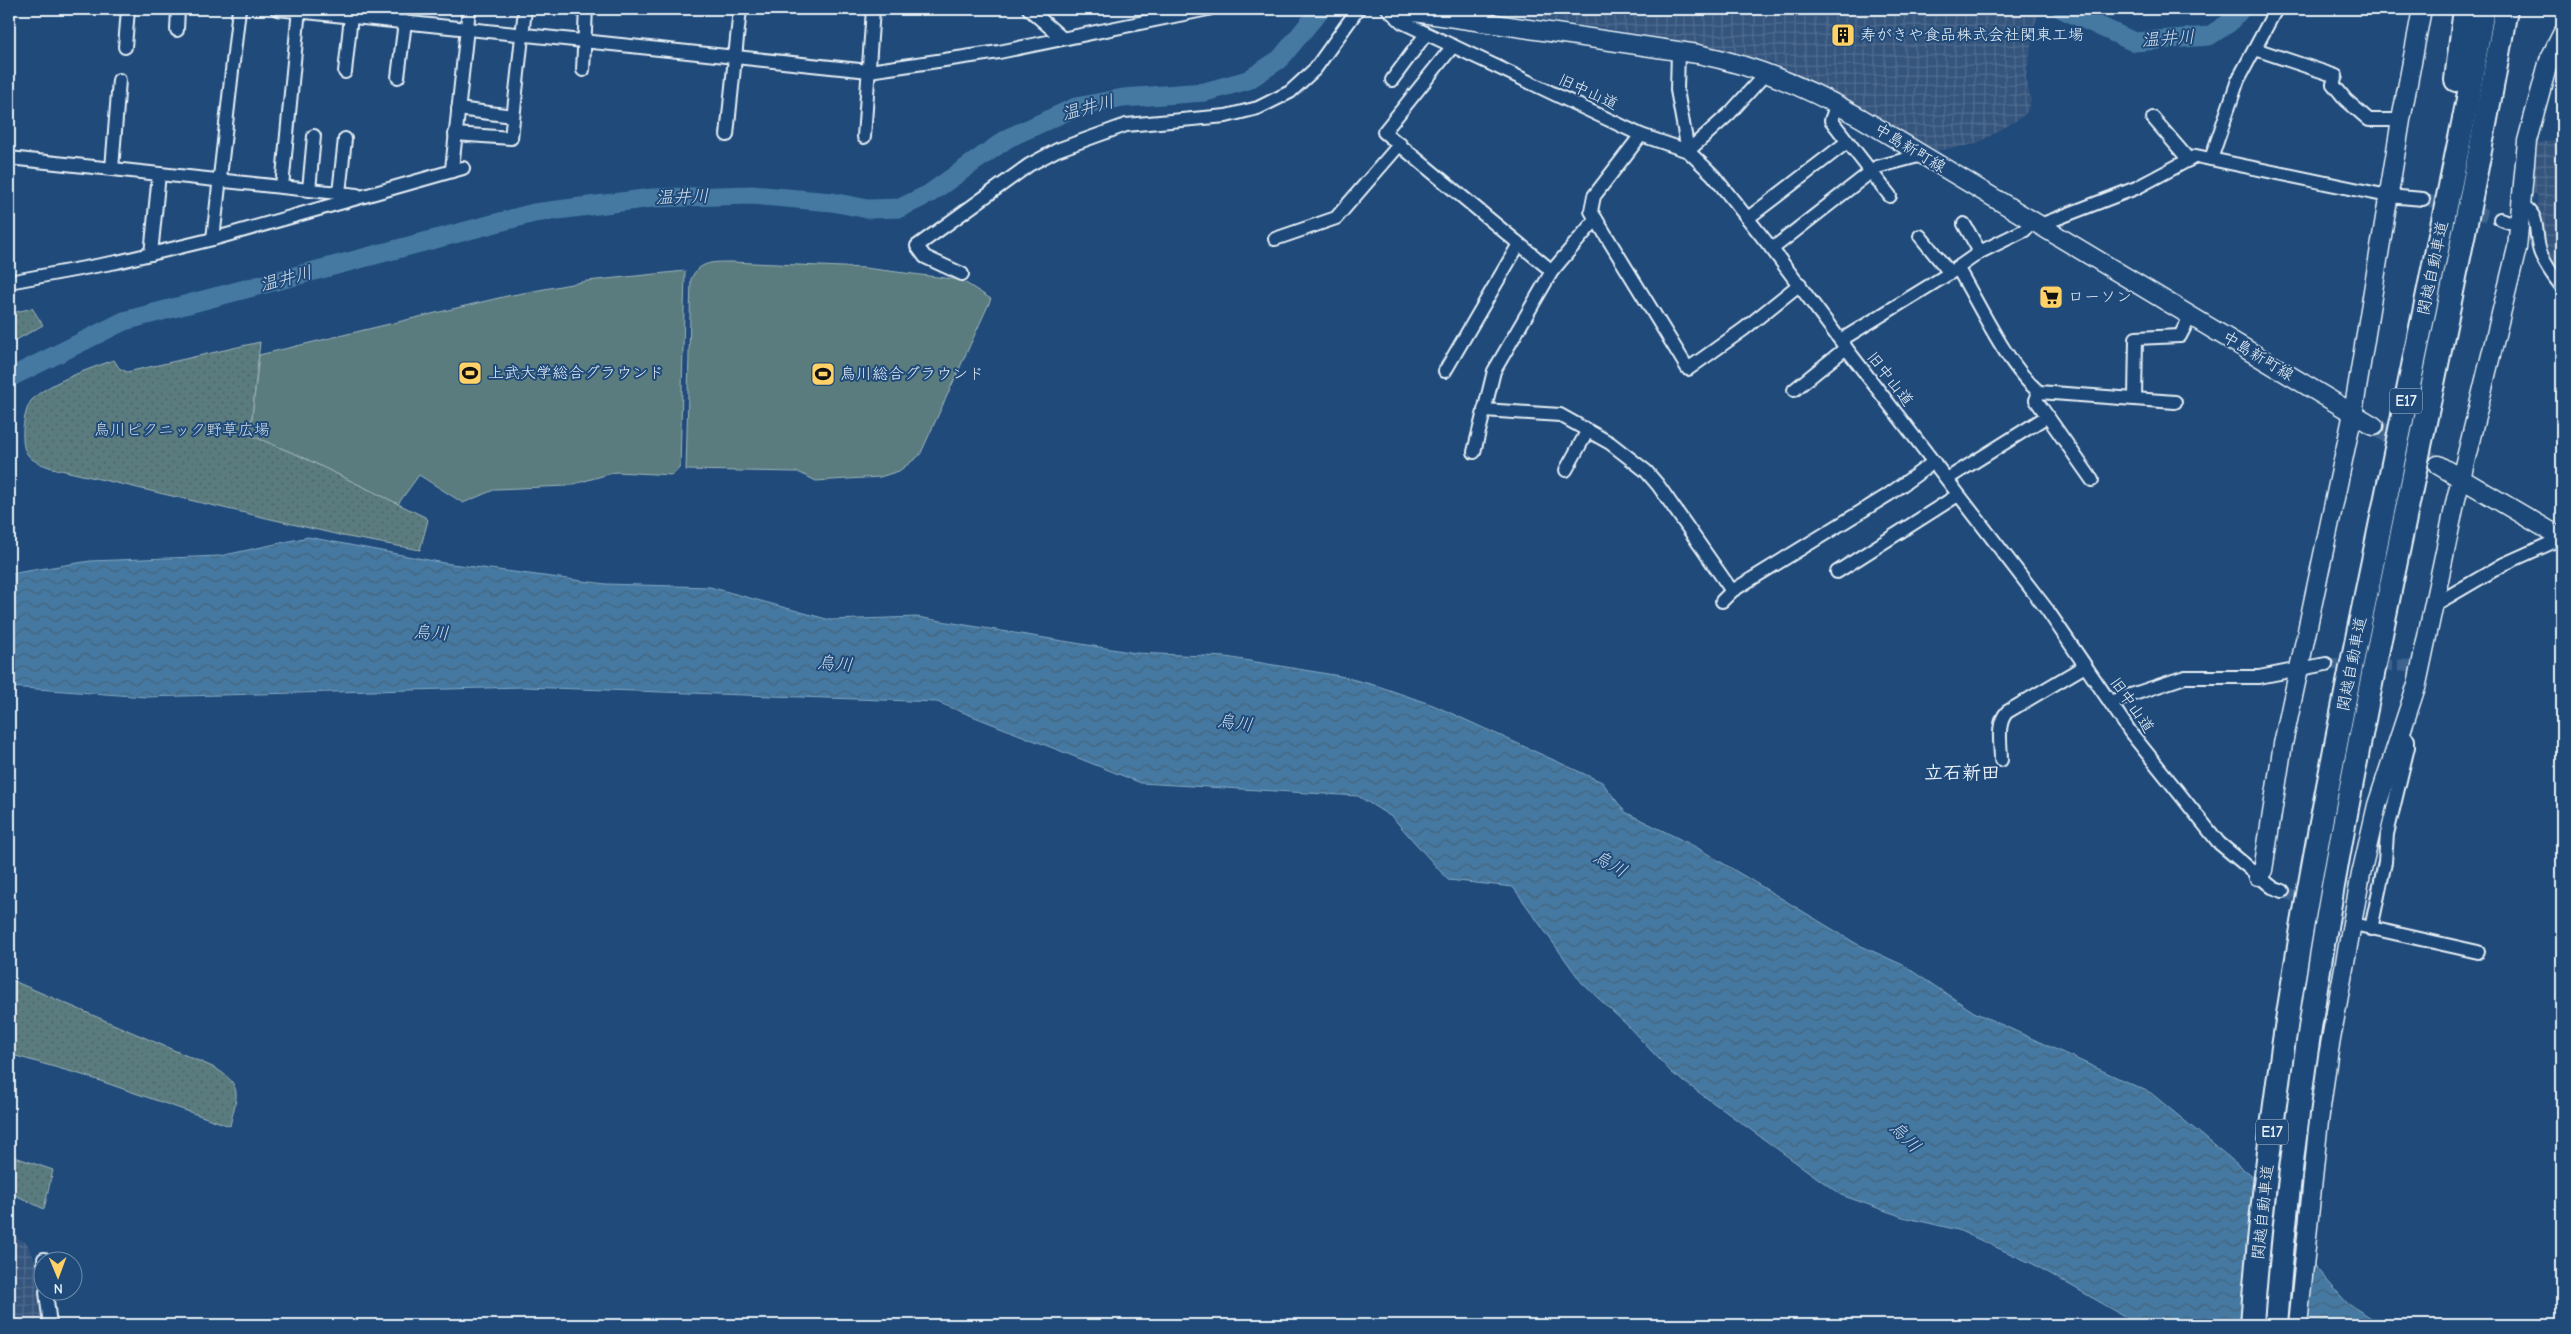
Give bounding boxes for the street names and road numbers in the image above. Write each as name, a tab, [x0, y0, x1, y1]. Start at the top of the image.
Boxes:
street label: 旧中山道	[1555, 70, 1621, 114]
street label: 中島新町線	[1871, 120, 1949, 176]
street label: 関越自動車道	[2414, 219, 2452, 317]
street label: 中島新町線	[2219, 328, 2297, 384]
street label: 旧中山道	[1863, 348, 1917, 410]
road number: E17	[2390, 388, 2422, 414]
street label: 関越自動車道	[2334, 615, 2370, 713]
street label: 旧中山道	[2106, 674, 2158, 736]
road number: E17	[2256, 1120, 2288, 1144]
street label: 関越自動車道	[2249, 1163, 2277, 1261]

